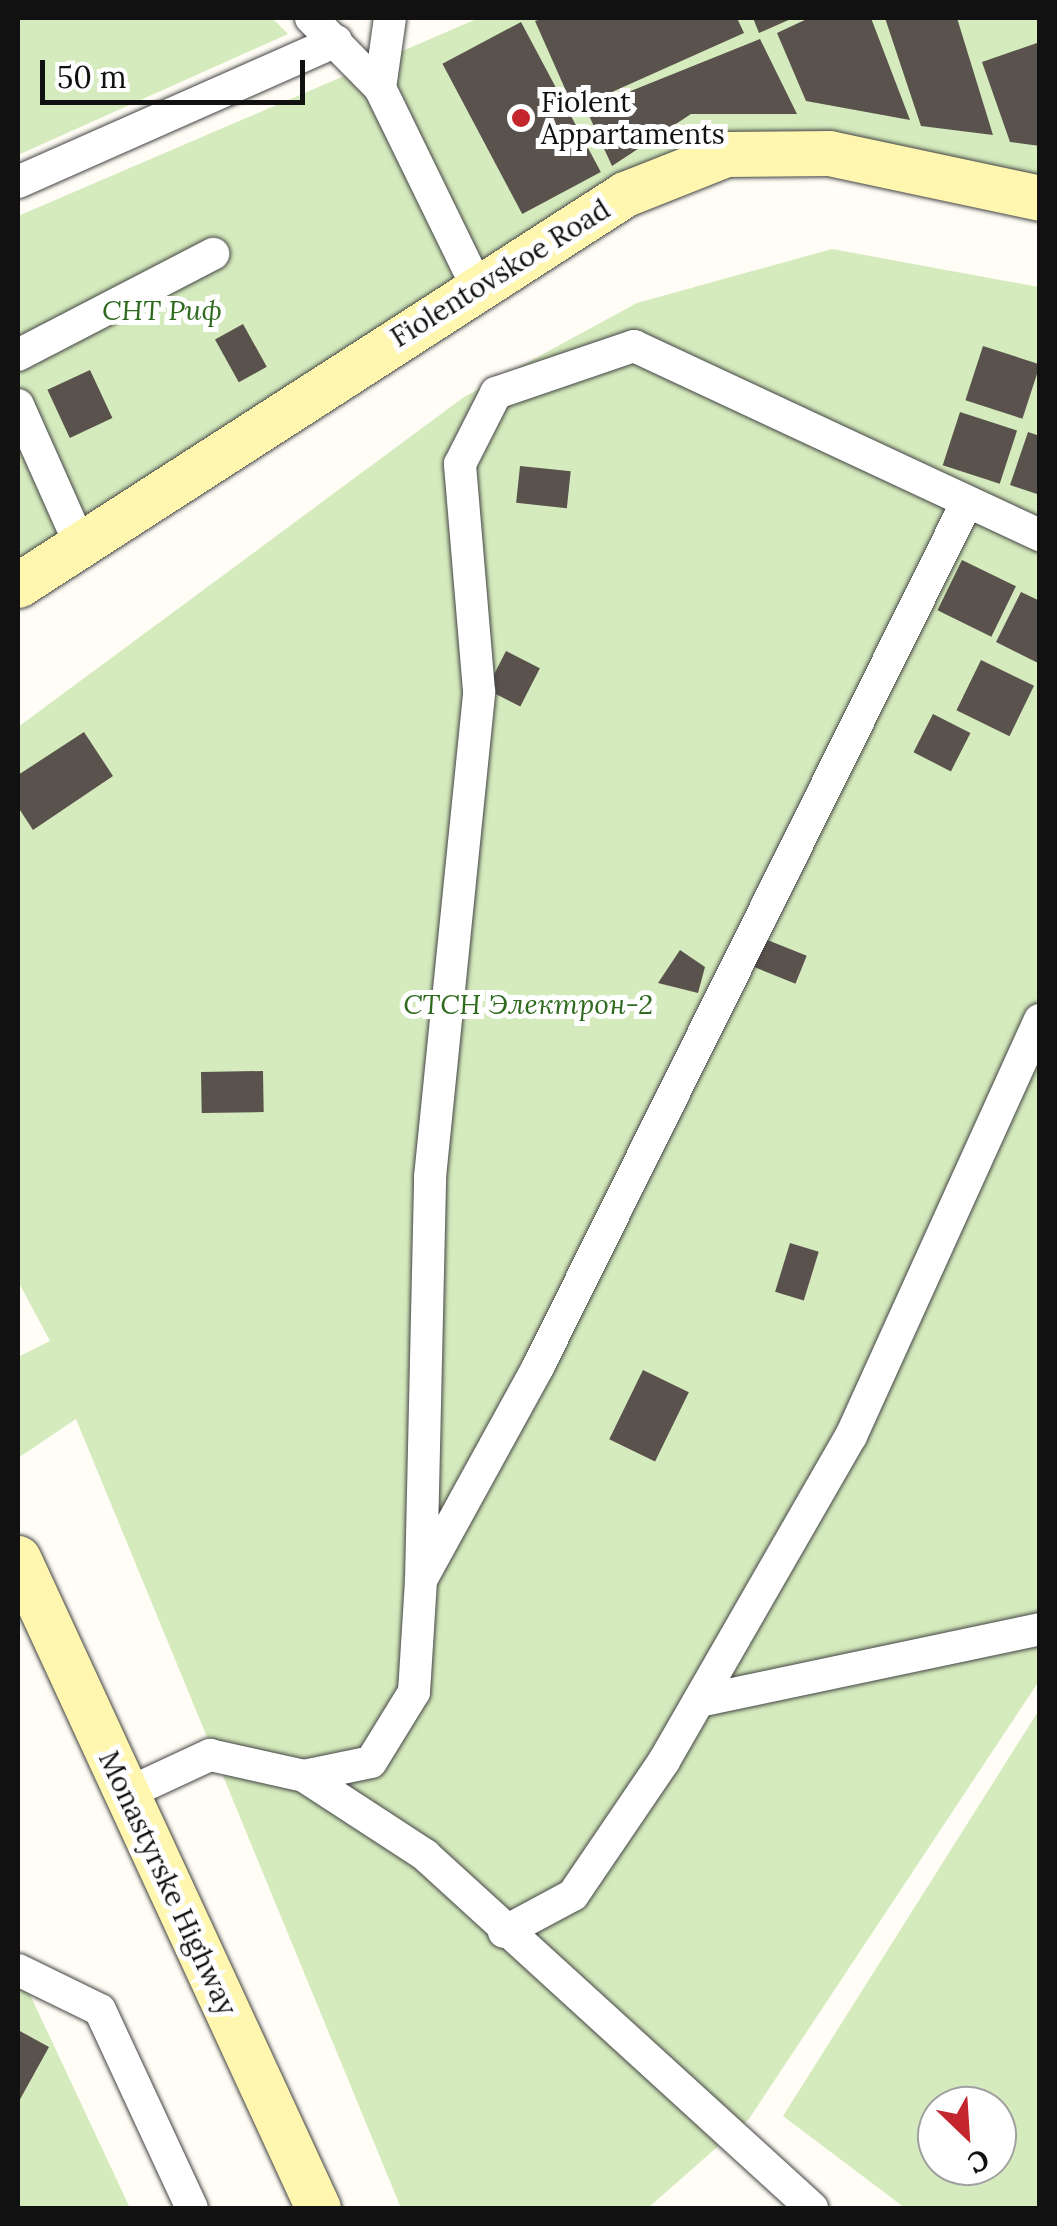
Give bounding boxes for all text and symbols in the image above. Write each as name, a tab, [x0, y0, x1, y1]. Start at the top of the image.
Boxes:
scale bar	[45, 40, 310, 102]
text: 50 m	[57, 58, 127, 96]
place label: Fiolent Appartaments	[541, 85, 725, 151]
marker: Fiolent Appartaments	[510, 107, 532, 129]
street label: Fiolentovskoe Road	[384, 192, 616, 354]
park label: СНТ Риф	[102, 293, 222, 327]
park label: СТСН Электрон-2	[403, 987, 653, 1021]
street label: Monastyrske Highway	[92, 1745, 244, 2021]
north arrow	[917, 2086, 1017, 2186]
text: С	[963, 2141, 995, 2182]

